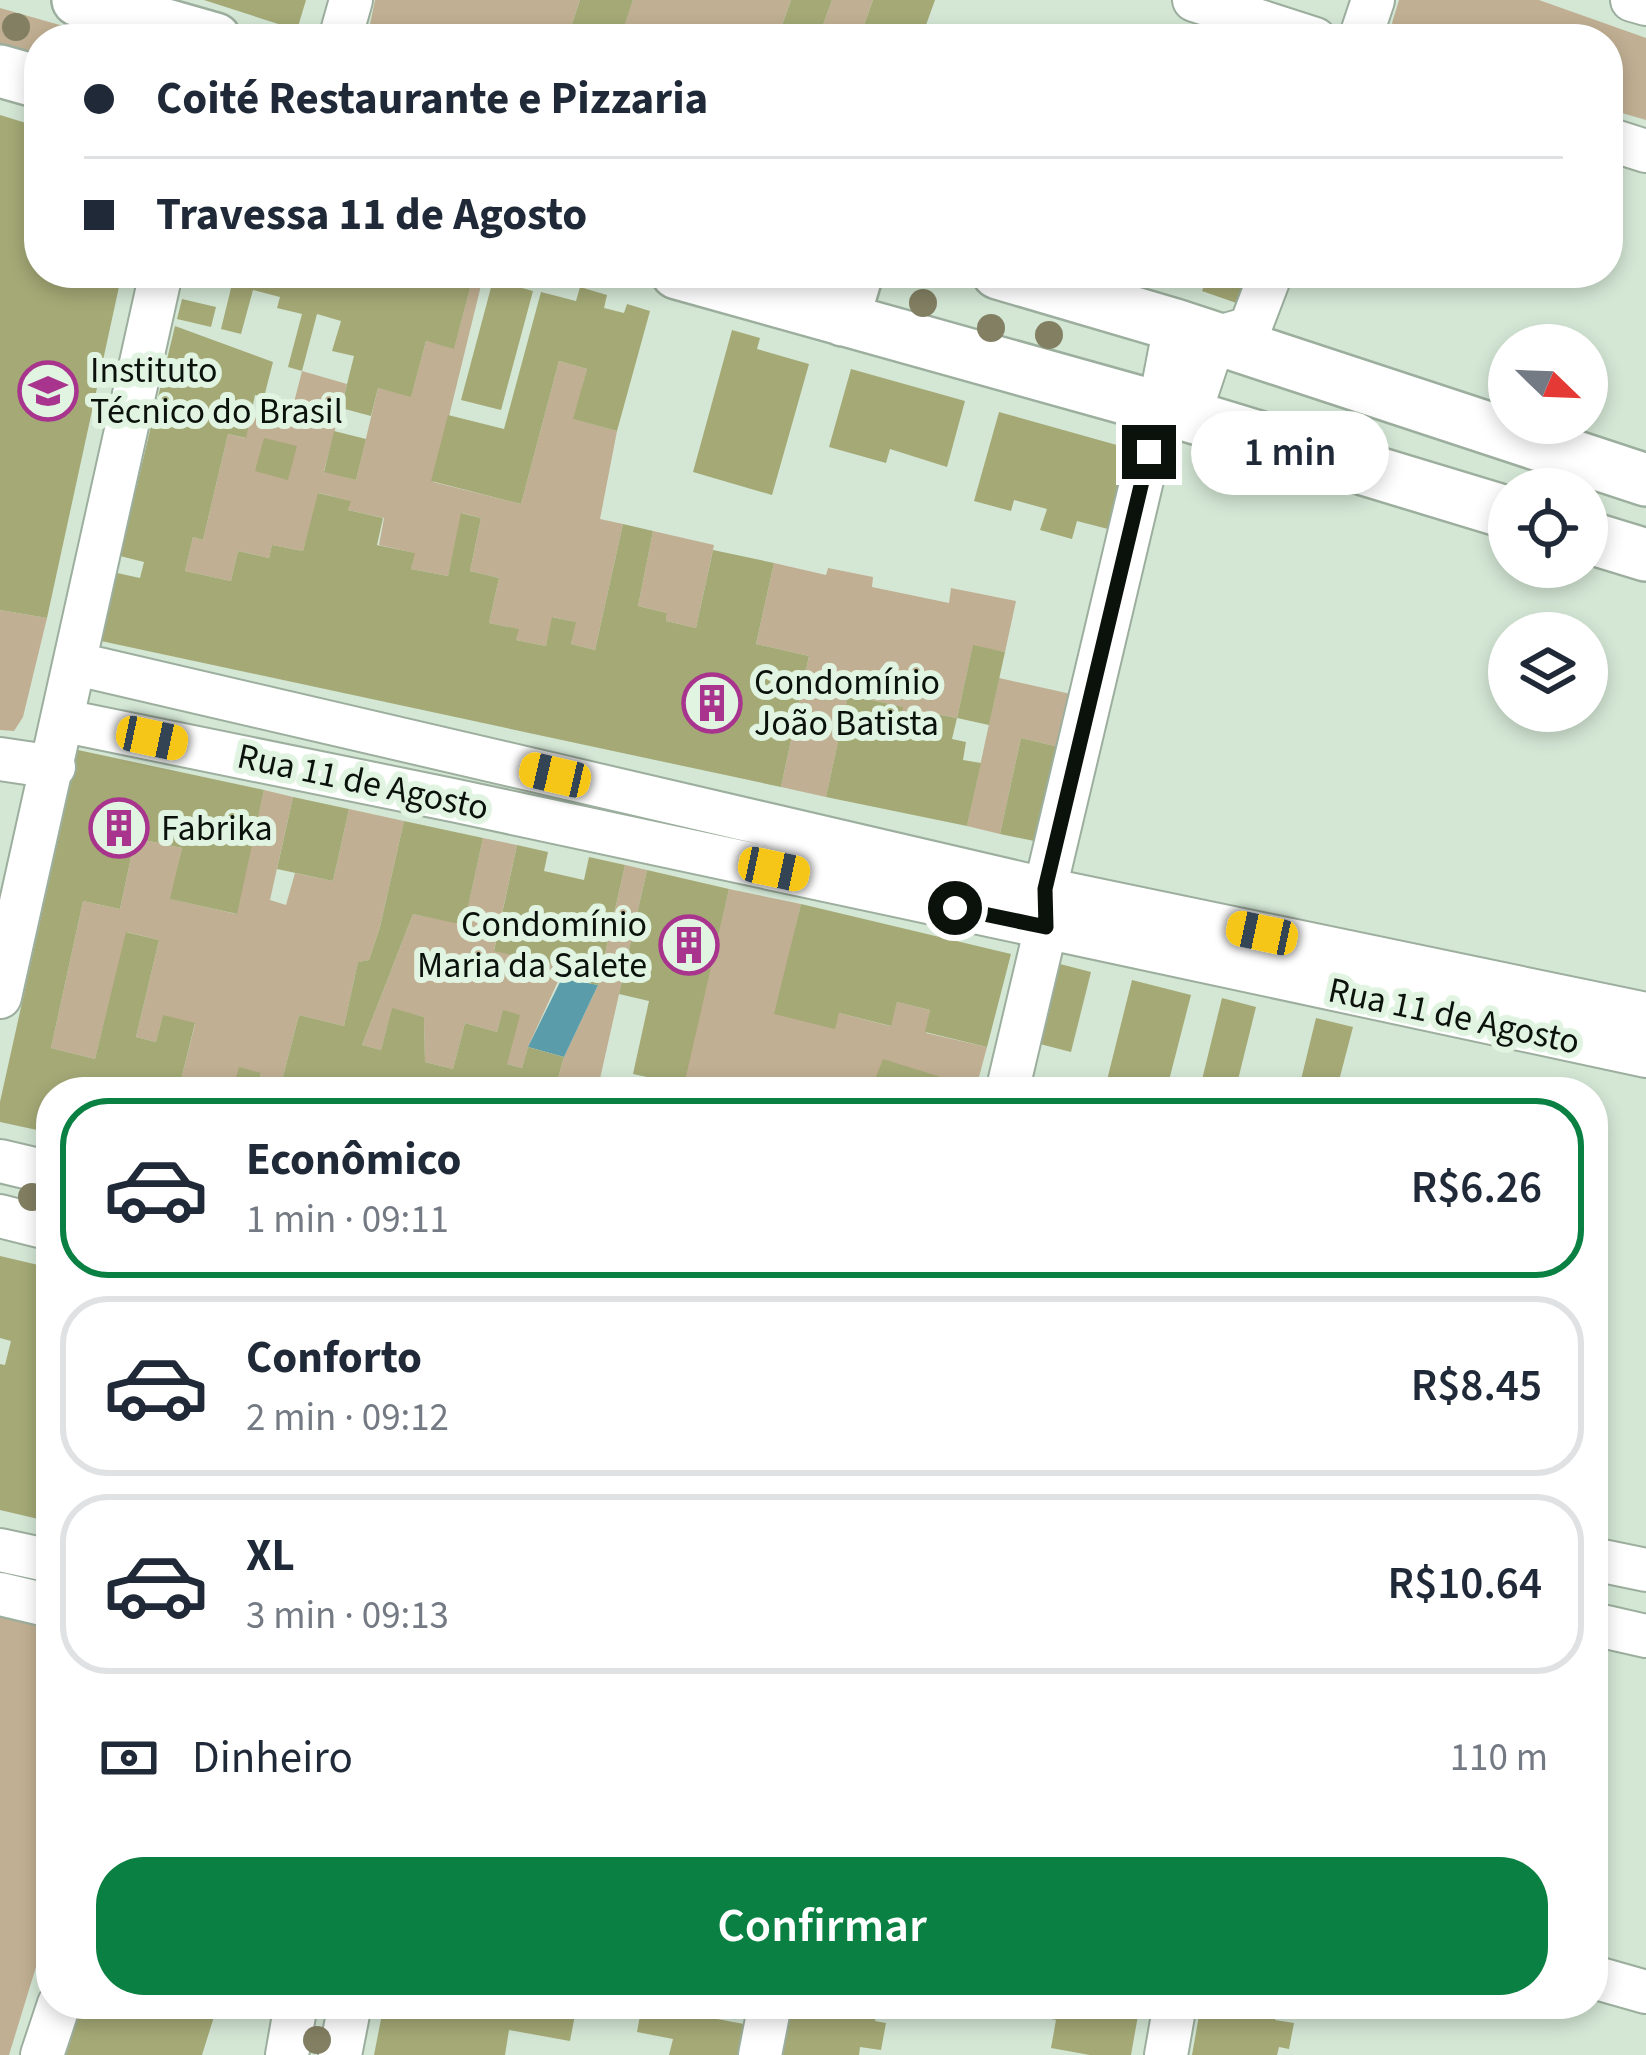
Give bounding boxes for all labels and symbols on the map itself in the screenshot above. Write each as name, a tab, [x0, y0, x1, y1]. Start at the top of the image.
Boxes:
north arrow	[1488, 324, 1608, 444]
place label: Instituto Técnico do Brasil	[90, 345, 343, 437]
school or university icon: Instituto Técnico do Brasil	[17, 360, 79, 422]
callout: 1 min	[1191, 410, 1389, 494]
route end	[1122, 425, 1176, 479]
place label: Condomínio João Batista	[754, 657, 940, 749]
building icon: Condomínio João Batista	[681, 672, 743, 734]
car	[113, 713, 191, 763]
street label: Rua 11 de Agosto	[233, 730, 493, 834]
car	[516, 749, 594, 801]
building icon: Fabrika	[88, 797, 150, 859]
place label: Fabrika	[161, 803, 273, 854]
car	[735, 844, 813, 894]
route start	[928, 881, 982, 935]
place label: Condomínio Maria da Salete	[417, 899, 647, 991]
car	[1223, 908, 1301, 958]
building icon: Condomínio Maria da Salete	[658, 914, 720, 976]
street label: Rua 11 de Agosto	[1324, 964, 1584, 1068]

